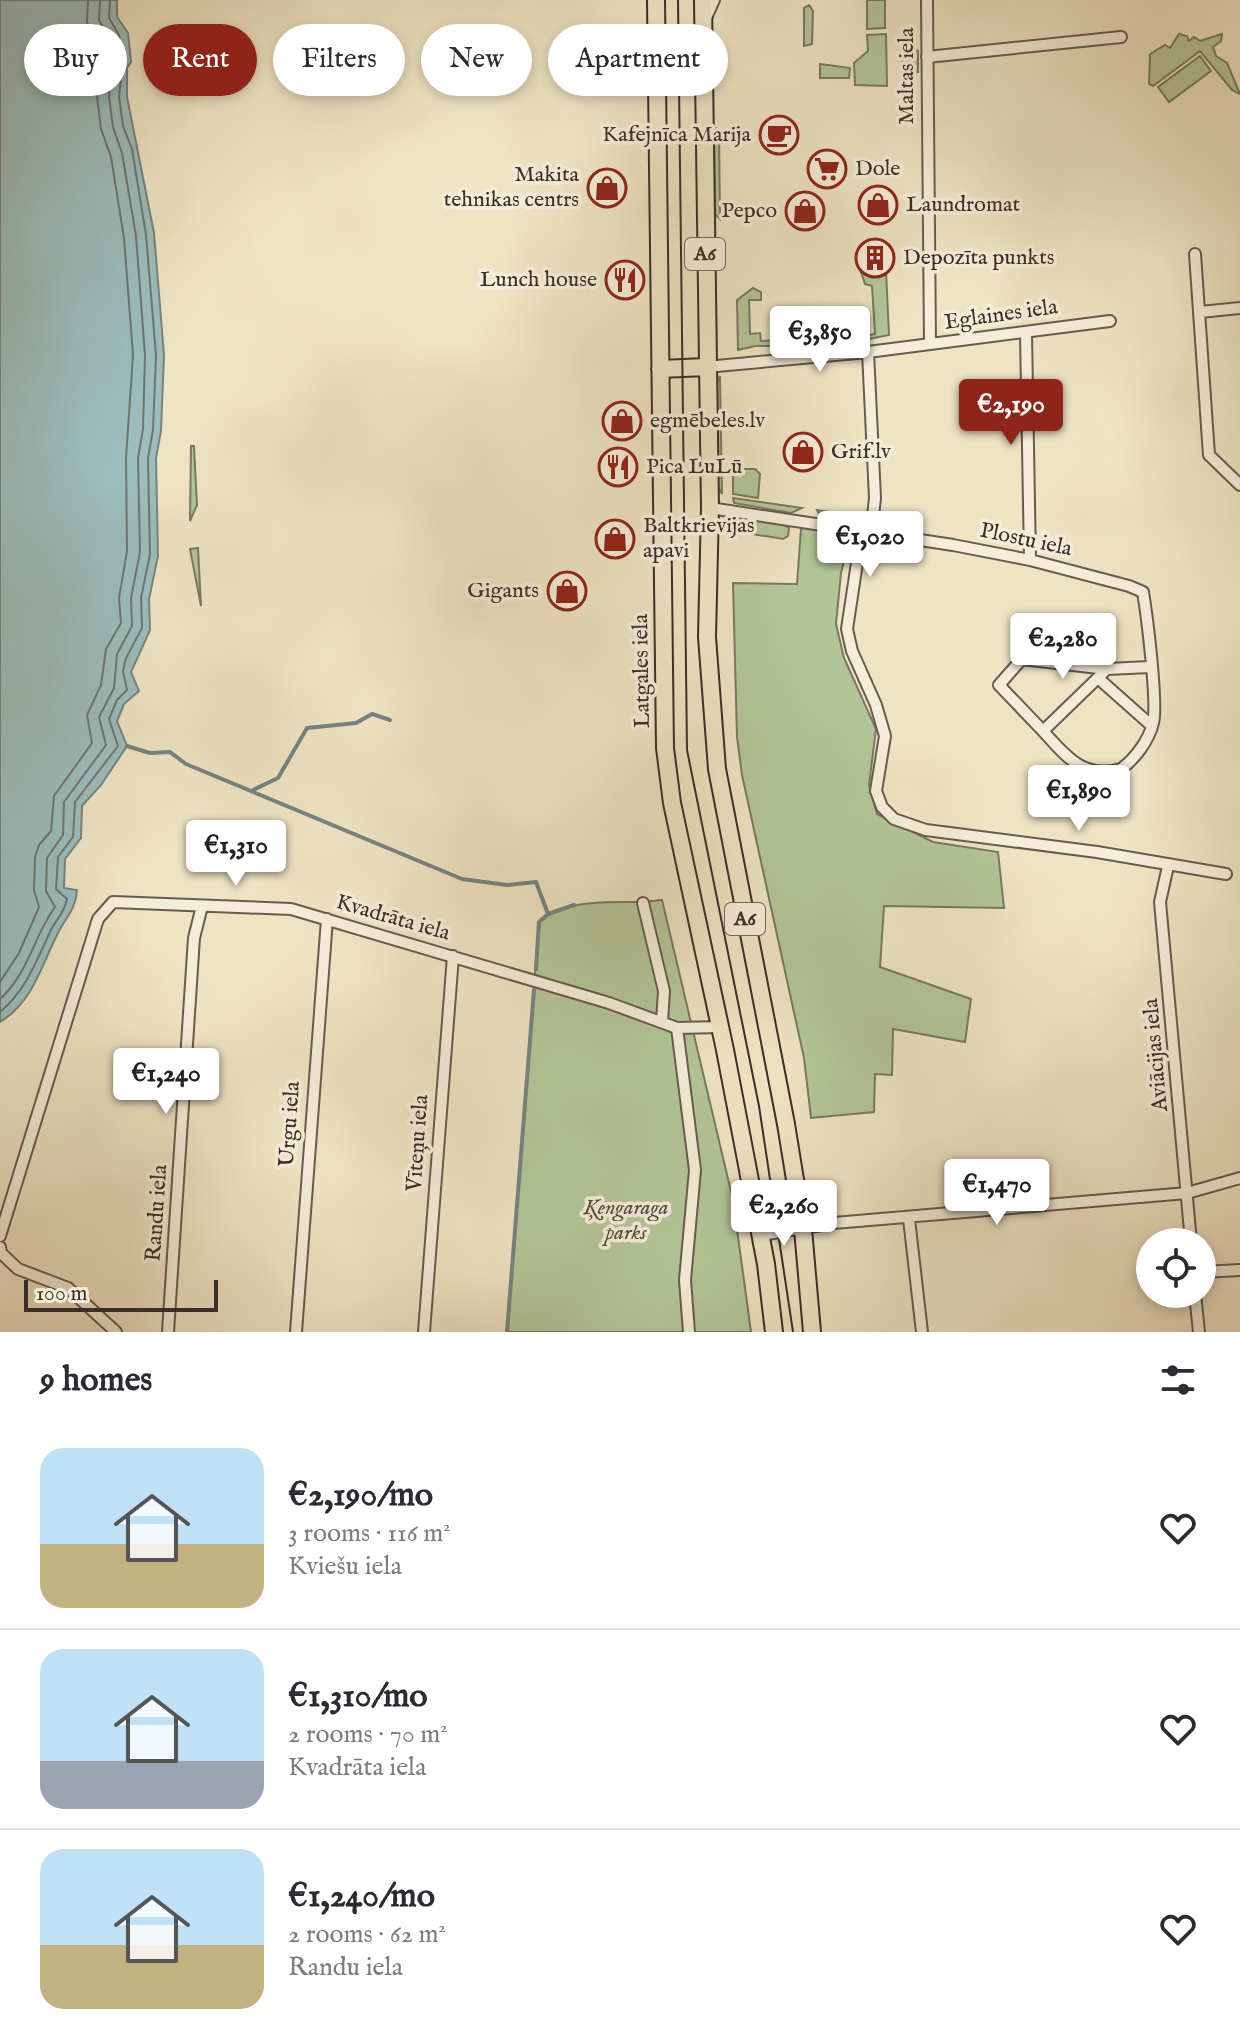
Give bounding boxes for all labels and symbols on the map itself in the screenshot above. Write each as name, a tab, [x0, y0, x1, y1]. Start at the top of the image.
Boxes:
street label: Maltas iela	[893, 27, 921, 125]
cafe icon: Kafejnīca Marija	[758, 114, 800, 156]
place label: Kafejnīca Marija	[602, 121, 751, 149]
supermarket icon: Dole	[806, 148, 848, 190]
place label: Dole	[855, 155, 900, 183]
place label: Makita tehnikas centrs	[444, 161, 579, 214]
shop icon: Makita tehnikas centrs	[586, 167, 628, 209]
shop icon: Laundromat	[857, 184, 899, 226]
shop icon: Pepco	[784, 190, 826, 232]
place label: Laundromat	[906, 191, 1020, 219]
place label: Pepco	[721, 197, 777, 225]
building icon: Depozīta punkts	[854, 237, 896, 279]
road number: A6	[685, 238, 725, 270]
place label: Depozīta punkts	[903, 244, 1054, 272]
restaurant icon: Lunch house	[604, 259, 646, 301]
place label: Lunch house	[480, 266, 597, 294]
street label: Eglaines iela	[942, 293, 1060, 337]
pin: €3,850	[755, 306, 885, 374]
pin: €2,190	[946, 379, 1076, 447]
shop icon: egmēbeles.lv	[601, 400, 643, 442]
place label: egmēbeles.lv	[650, 407, 765, 435]
shop icon: Grif.lv	[782, 431, 824, 473]
place label: Grif.lv	[831, 438, 891, 466]
restaurant icon: Pica LuLū	[597, 446, 639, 488]
place label: Pica LuLū	[646, 453, 742, 481]
pin: €1,020	[805, 511, 935, 579]
place label: Baltkrievijas apavi	[643, 512, 754, 565]
street label: Plostu iela	[977, 517, 1075, 564]
shop icon: Baltkrievijas apavi	[594, 518, 636, 560]
shop icon: Gigants	[546, 570, 588, 612]
place label: Gigants	[467, 577, 539, 605]
street label: Latgales iela	[627, 613, 657, 728]
pin: €2,280	[998, 613, 1128, 681]
pin: €1,890	[1014, 765, 1144, 833]
pin: €1,310	[171, 820, 301, 888]
street label: Kvadrāta iela	[333, 888, 454, 948]
road number: A6	[725, 903, 765, 935]
street label: Aviācijas iela	[1137, 997, 1175, 1114]
pin: €1,240	[101, 1048, 231, 1116]
street label: Urgu iela	[273, 1080, 307, 1168]
street label: Vīteņu iela	[401, 1093, 435, 1193]
pin: €1,470	[932, 1159, 1062, 1227]
street label: Randu iela	[140, 1163, 174, 1262]
pin: €2,260	[719, 1180, 849, 1248]
park label: Ķengaraga parks	[582, 1194, 669, 1247]
scale bar	[24, 1276, 218, 1312]

